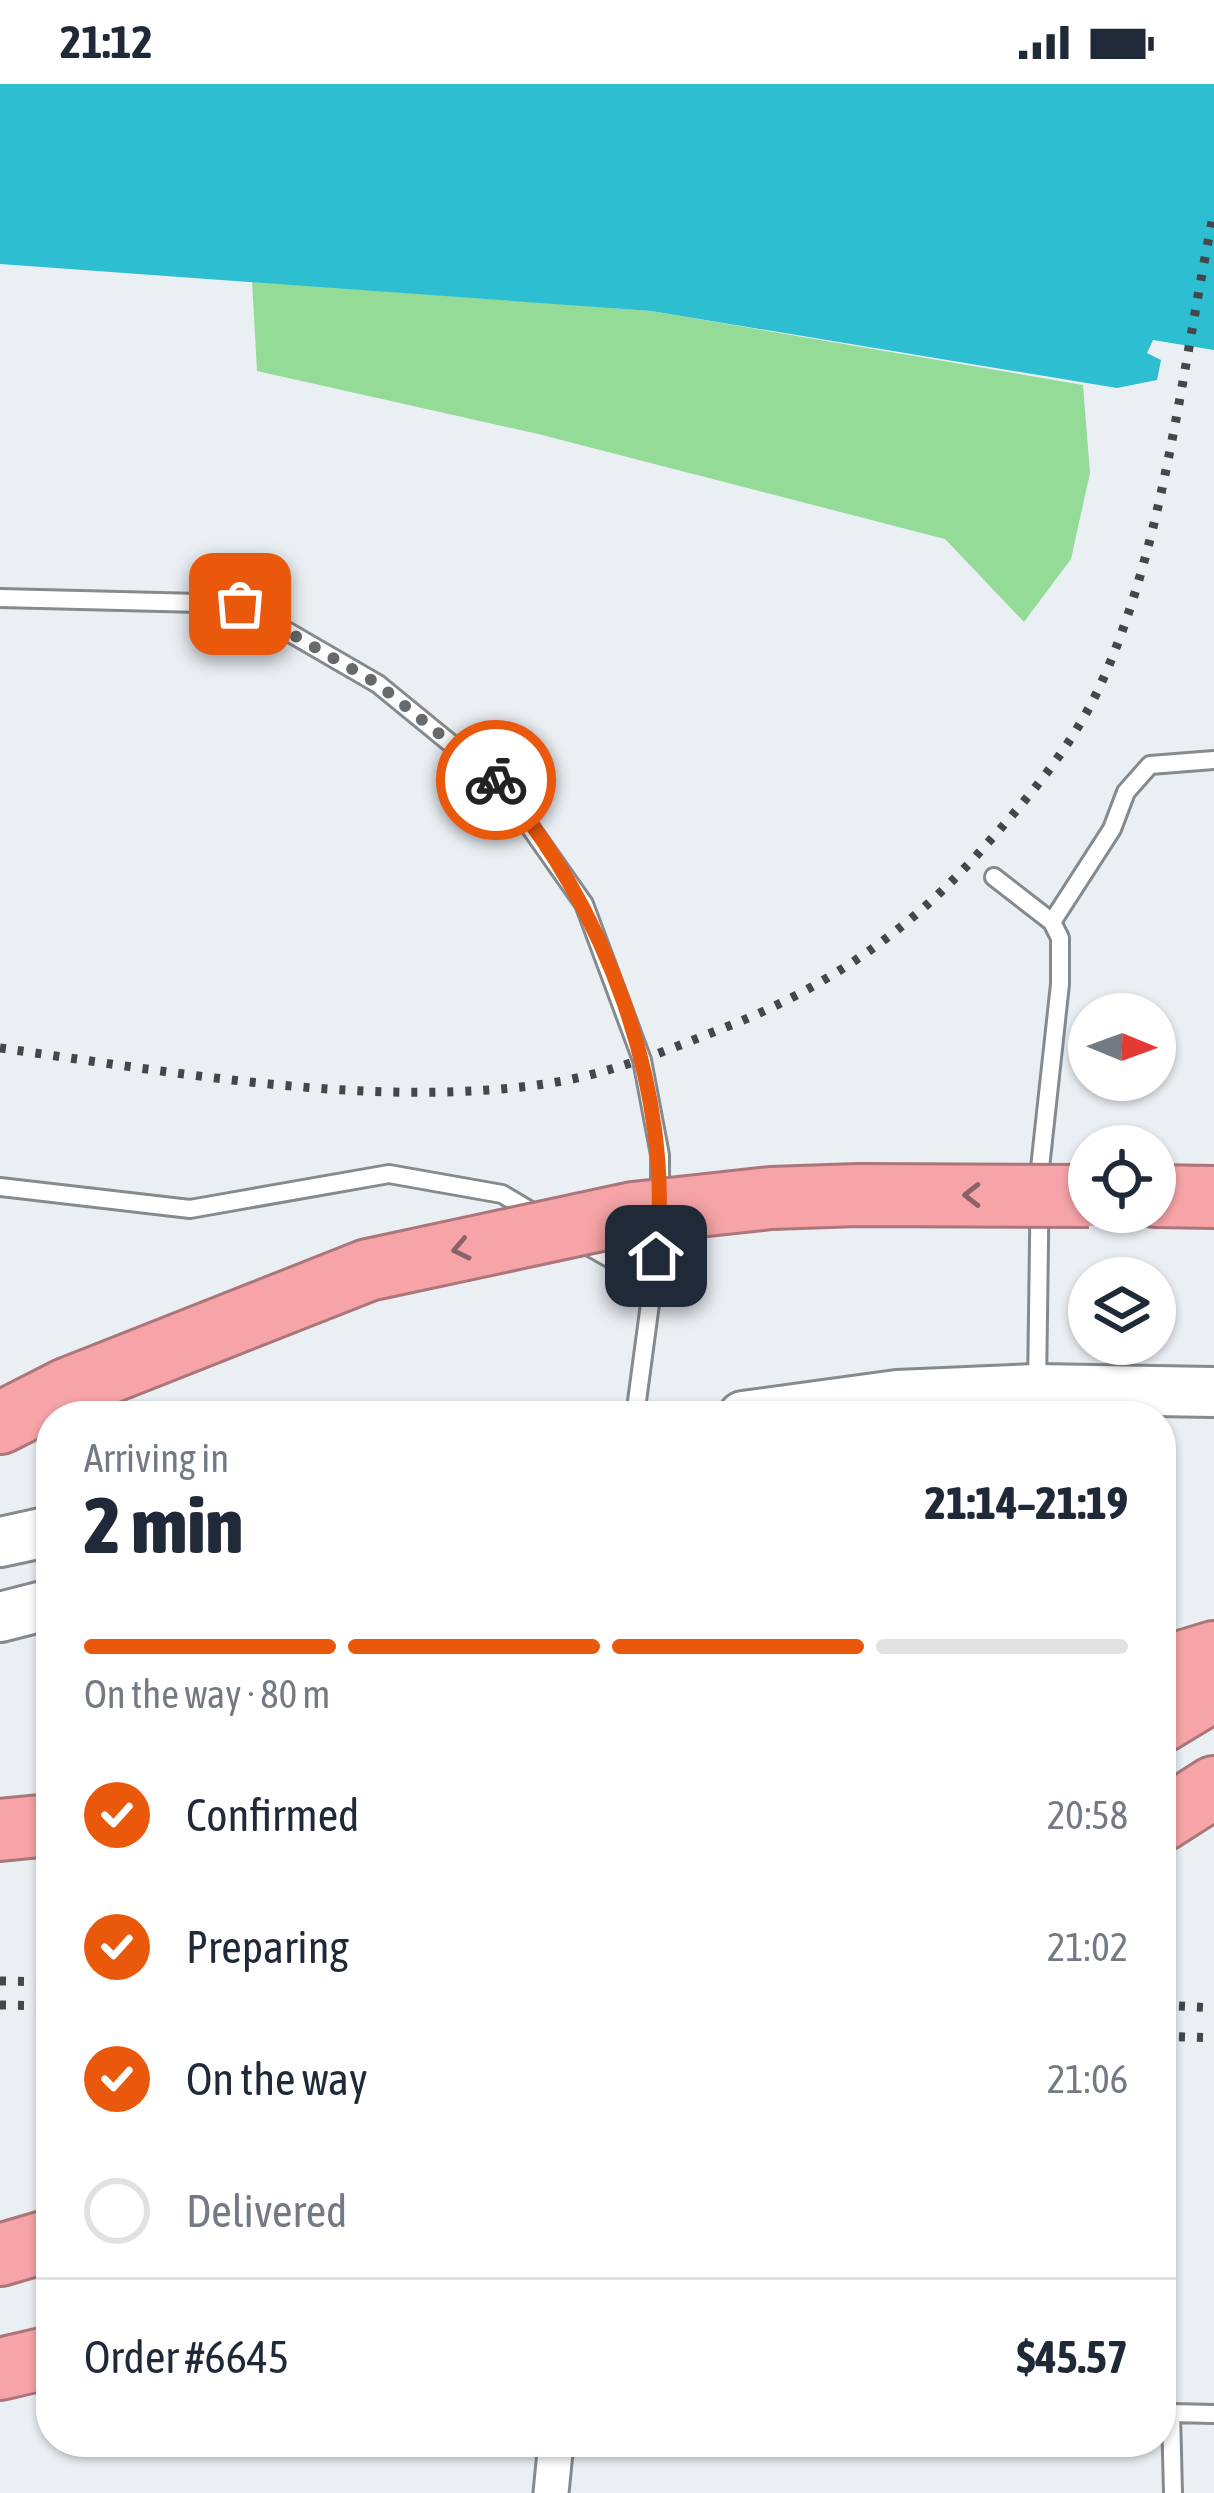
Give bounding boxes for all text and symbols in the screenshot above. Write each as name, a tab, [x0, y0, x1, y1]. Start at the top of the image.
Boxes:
text: 21:12	[60, 16, 153, 68]
pin	[189, 553, 291, 655]
icon: bag	[207, 571, 273, 637]
courier	[436, 720, 556, 840]
icon: bike	[463, 747, 529, 813]
north arrow	[1068, 993, 1176, 1101]
map controls	[1068, 993, 1176, 1365]
button: locate	[1068, 1125, 1176, 1233]
one-way arrow	[962, 1182, 980, 1208]
pin	[605, 1205, 707, 1307]
icon: home	[623, 1223, 689, 1289]
one-way arrow	[451, 1236, 471, 1261]
button: layers	[1068, 1257, 1176, 1365]
text: Arriving in	[84, 1436, 229, 1480]
text: 21:14–21:19	[925, 1477, 1128, 1529]
text: 2 min	[84, 1480, 243, 1570]
text: On the way · 80 m	[84, 1672, 330, 1716]
icon: check	[84, 1782, 150, 1848]
text: Confirmed	[186, 1789, 359, 1841]
text: 20:58	[1047, 1793, 1128, 1837]
icon: check	[84, 1914, 150, 1980]
text: Preparing	[186, 1921, 349, 1973]
text: 21:02	[1047, 1925, 1128, 1969]
icon: check	[84, 2046, 150, 2112]
text: On the way	[186, 2053, 368, 2105]
text: 21:06	[1047, 2057, 1128, 2101]
text: Delivered	[186, 2185, 347, 2237]
text: Order #6645	[84, 2331, 289, 2383]
text: $45.57	[1016, 2331, 1128, 2383]

